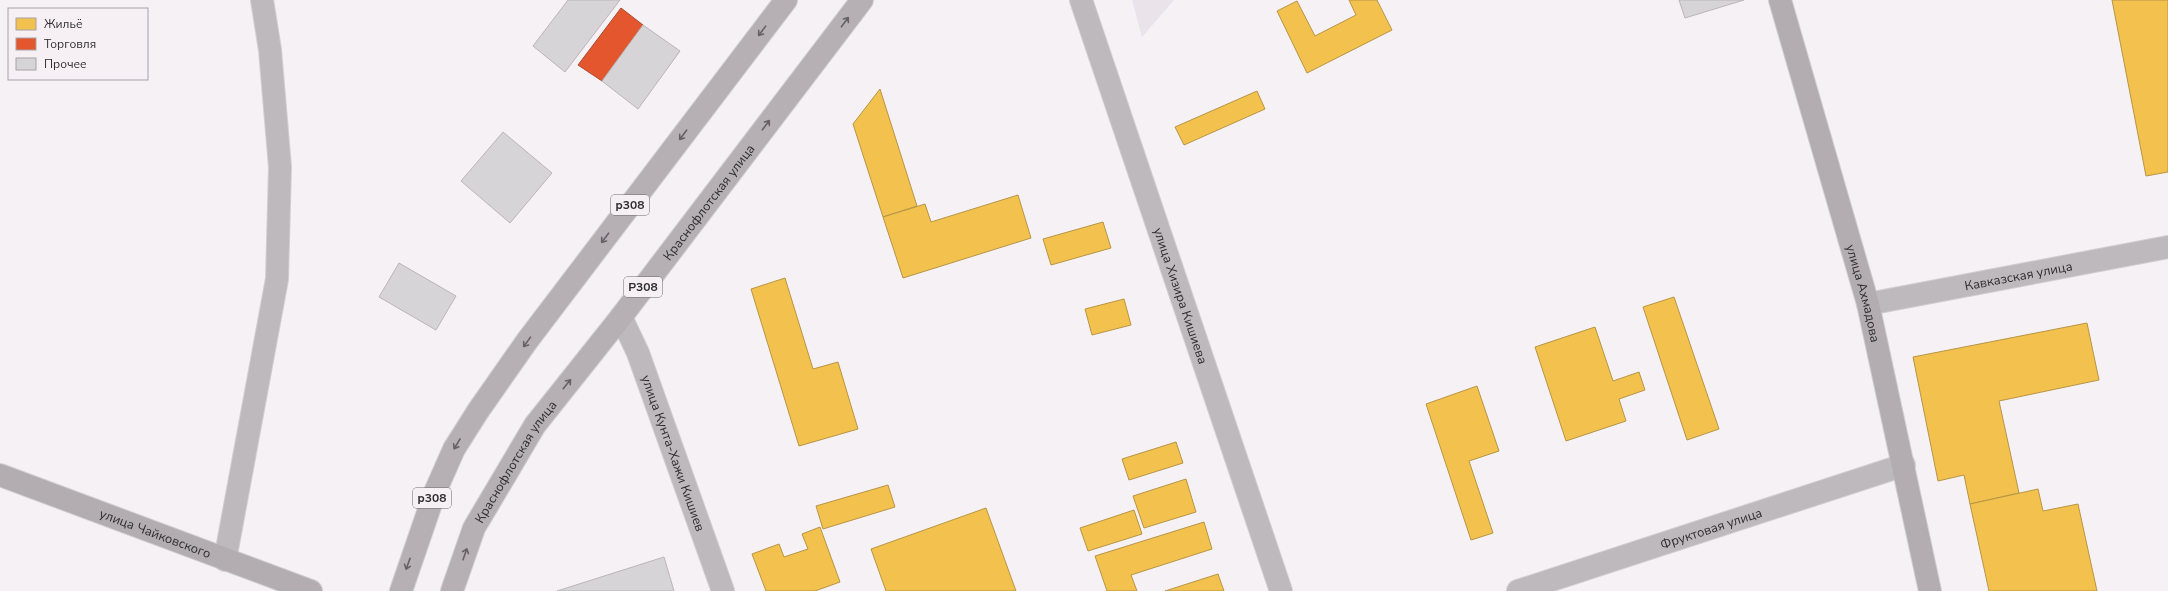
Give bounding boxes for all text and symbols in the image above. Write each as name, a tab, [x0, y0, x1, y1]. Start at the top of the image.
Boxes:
legend	[8, 8, 148, 80]
text: Жильё	[44, 16, 82, 32]
one-way arrow	[841, 17, 849, 28]
one-way arrow	[758, 25, 766, 36]
text: Торговля	[44, 36, 96, 52]
text: Прочее	[44, 56, 87, 72]
one-way arrow	[762, 120, 771, 131]
one-way arrow	[679, 129, 688, 140]
street label: Краснофлотская улица	[659, 141, 759, 264]
road number: p308	[611, 195, 649, 215]
street label: улица Хизира Кишиева	[1149, 225, 1211, 366]
one-way arrow	[601, 233, 609, 244]
street label: улица Ахмадова	[1841, 242, 1884, 344]
street label: Кавказская улица	[1963, 257, 2074, 295]
road number: P308	[624, 277, 662, 297]
one-way arrow	[522, 336, 531, 347]
street label: улица Кунта-Хажи Кишиев	[637, 373, 709, 534]
one-way arrow	[563, 378, 572, 389]
street label: Краснофлотская улица	[471, 397, 561, 527]
one-way arrow	[453, 438, 461, 450]
road number: p308	[413, 488, 451, 508]
street label: Фруктовая улица	[1658, 504, 1765, 554]
street label: улица Чайковского	[97, 505, 213, 563]
one-way arrow	[462, 548, 469, 561]
one-way arrow	[404, 558, 412, 570]

